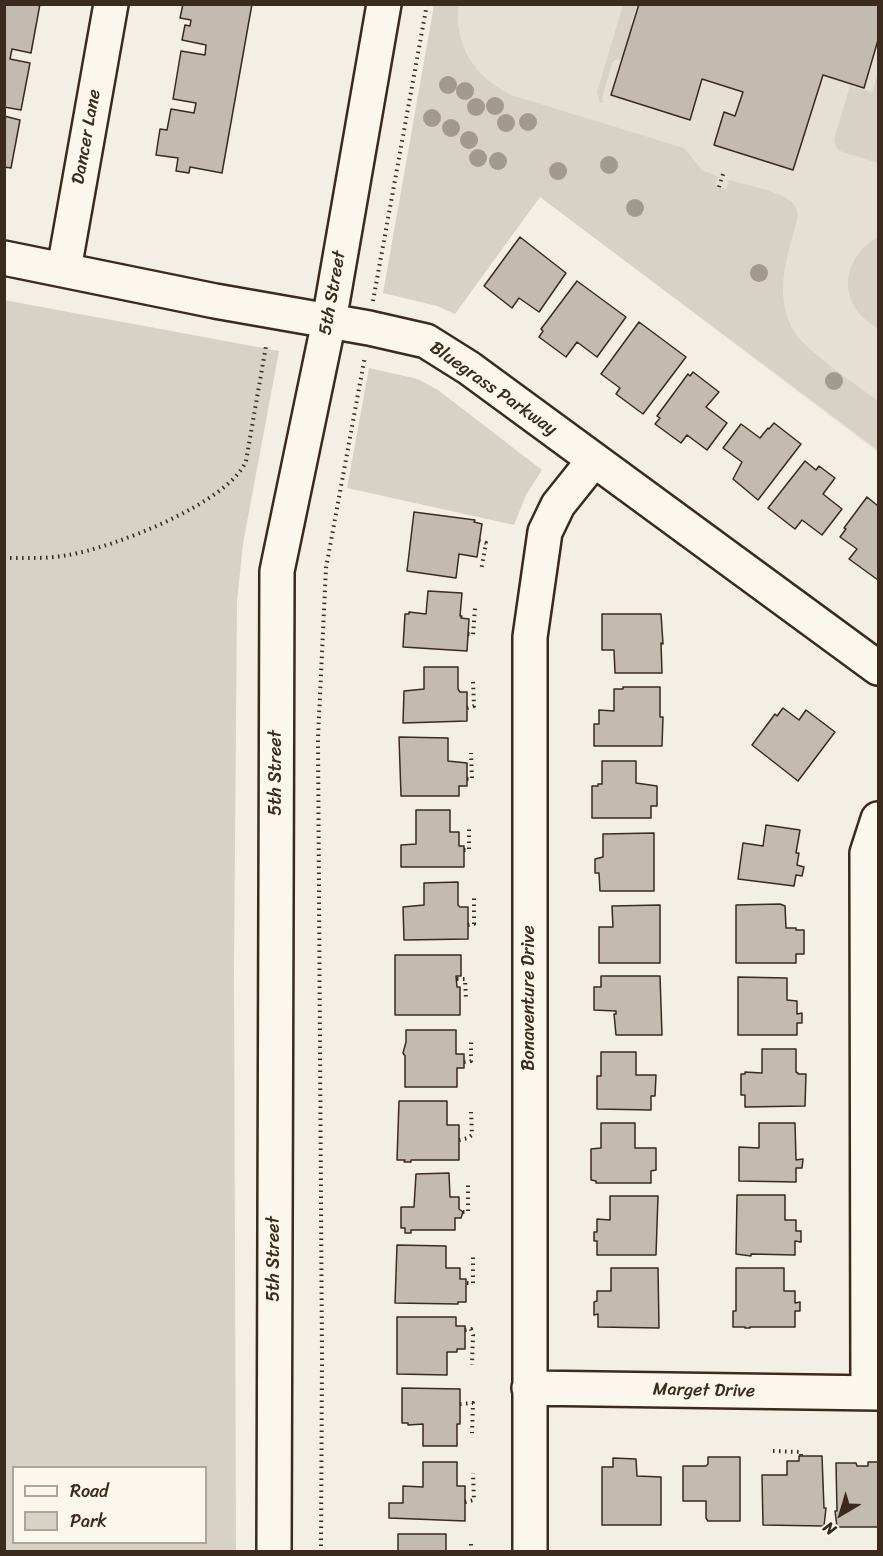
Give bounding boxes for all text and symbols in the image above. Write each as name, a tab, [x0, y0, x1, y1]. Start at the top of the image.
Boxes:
street label: Dancer Lane	[68, 88, 106, 186]
street label: 5th Street	[315, 249, 351, 337]
street label: Bluegrass Parkway	[425, 337, 561, 441]
street label: 5th Street	[265, 730, 287, 816]
street label: Bonaventure Drive	[518, 925, 540, 1071]
street label: 5th Street	[263, 1216, 285, 1302]
street label: Marget Drive	[653, 1379, 755, 1403]
legend	[12, 1466, 207, 1544]
text: Road	[70, 1475, 109, 1507]
north arrow	[811, 1484, 871, 1544]
text: Park	[70, 1505, 107, 1537]
text: N	[816, 1514, 843, 1543]

